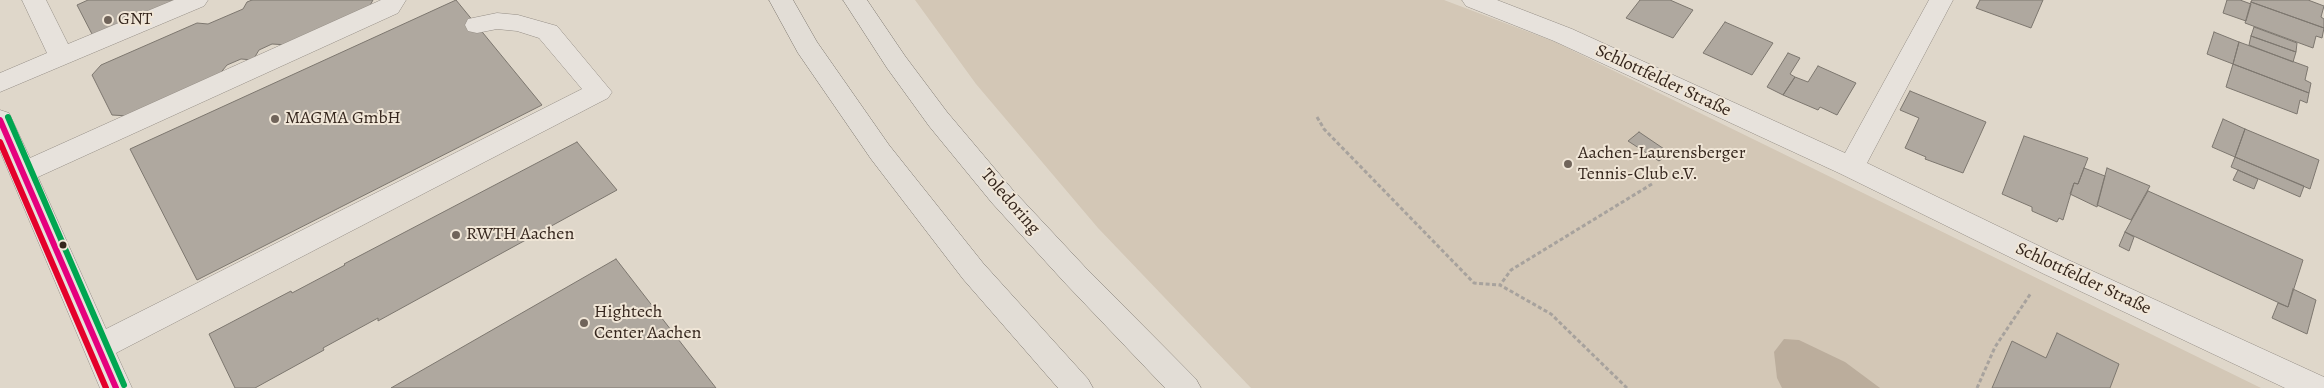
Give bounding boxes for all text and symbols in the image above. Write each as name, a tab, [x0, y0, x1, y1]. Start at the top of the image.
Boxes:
place label: GNT	[118, 9, 152, 31]
marker: GNT	[102, 14, 114, 26]
street label: Schlottfelder Straße	[1592, 40, 1734, 122]
place label: MAGMA GmbH	[285, 108, 401, 130]
marker: MAGMA GmbH	[269, 113, 281, 125]
place label: Aachen-Laurensberger Tennis-Club e.V.	[1578, 143, 1746, 186]
marker: Aachen-Laurensberger Tennis-Club e.V.	[1562, 158, 1574, 170]
street label: Toledoring	[976, 165, 1044, 239]
place label: RWTH Aachen	[466, 224, 574, 246]
marker: RWTH Aachen	[450, 229, 462, 241]
street label: Schlottfelder Straße	[2012, 238, 2154, 320]
unlabelled marker	[58, 240, 68, 250]
place label: Hightech Center Aachen	[594, 302, 701, 344]
marker: Hightech Center Aachen	[578, 317, 590, 329]

